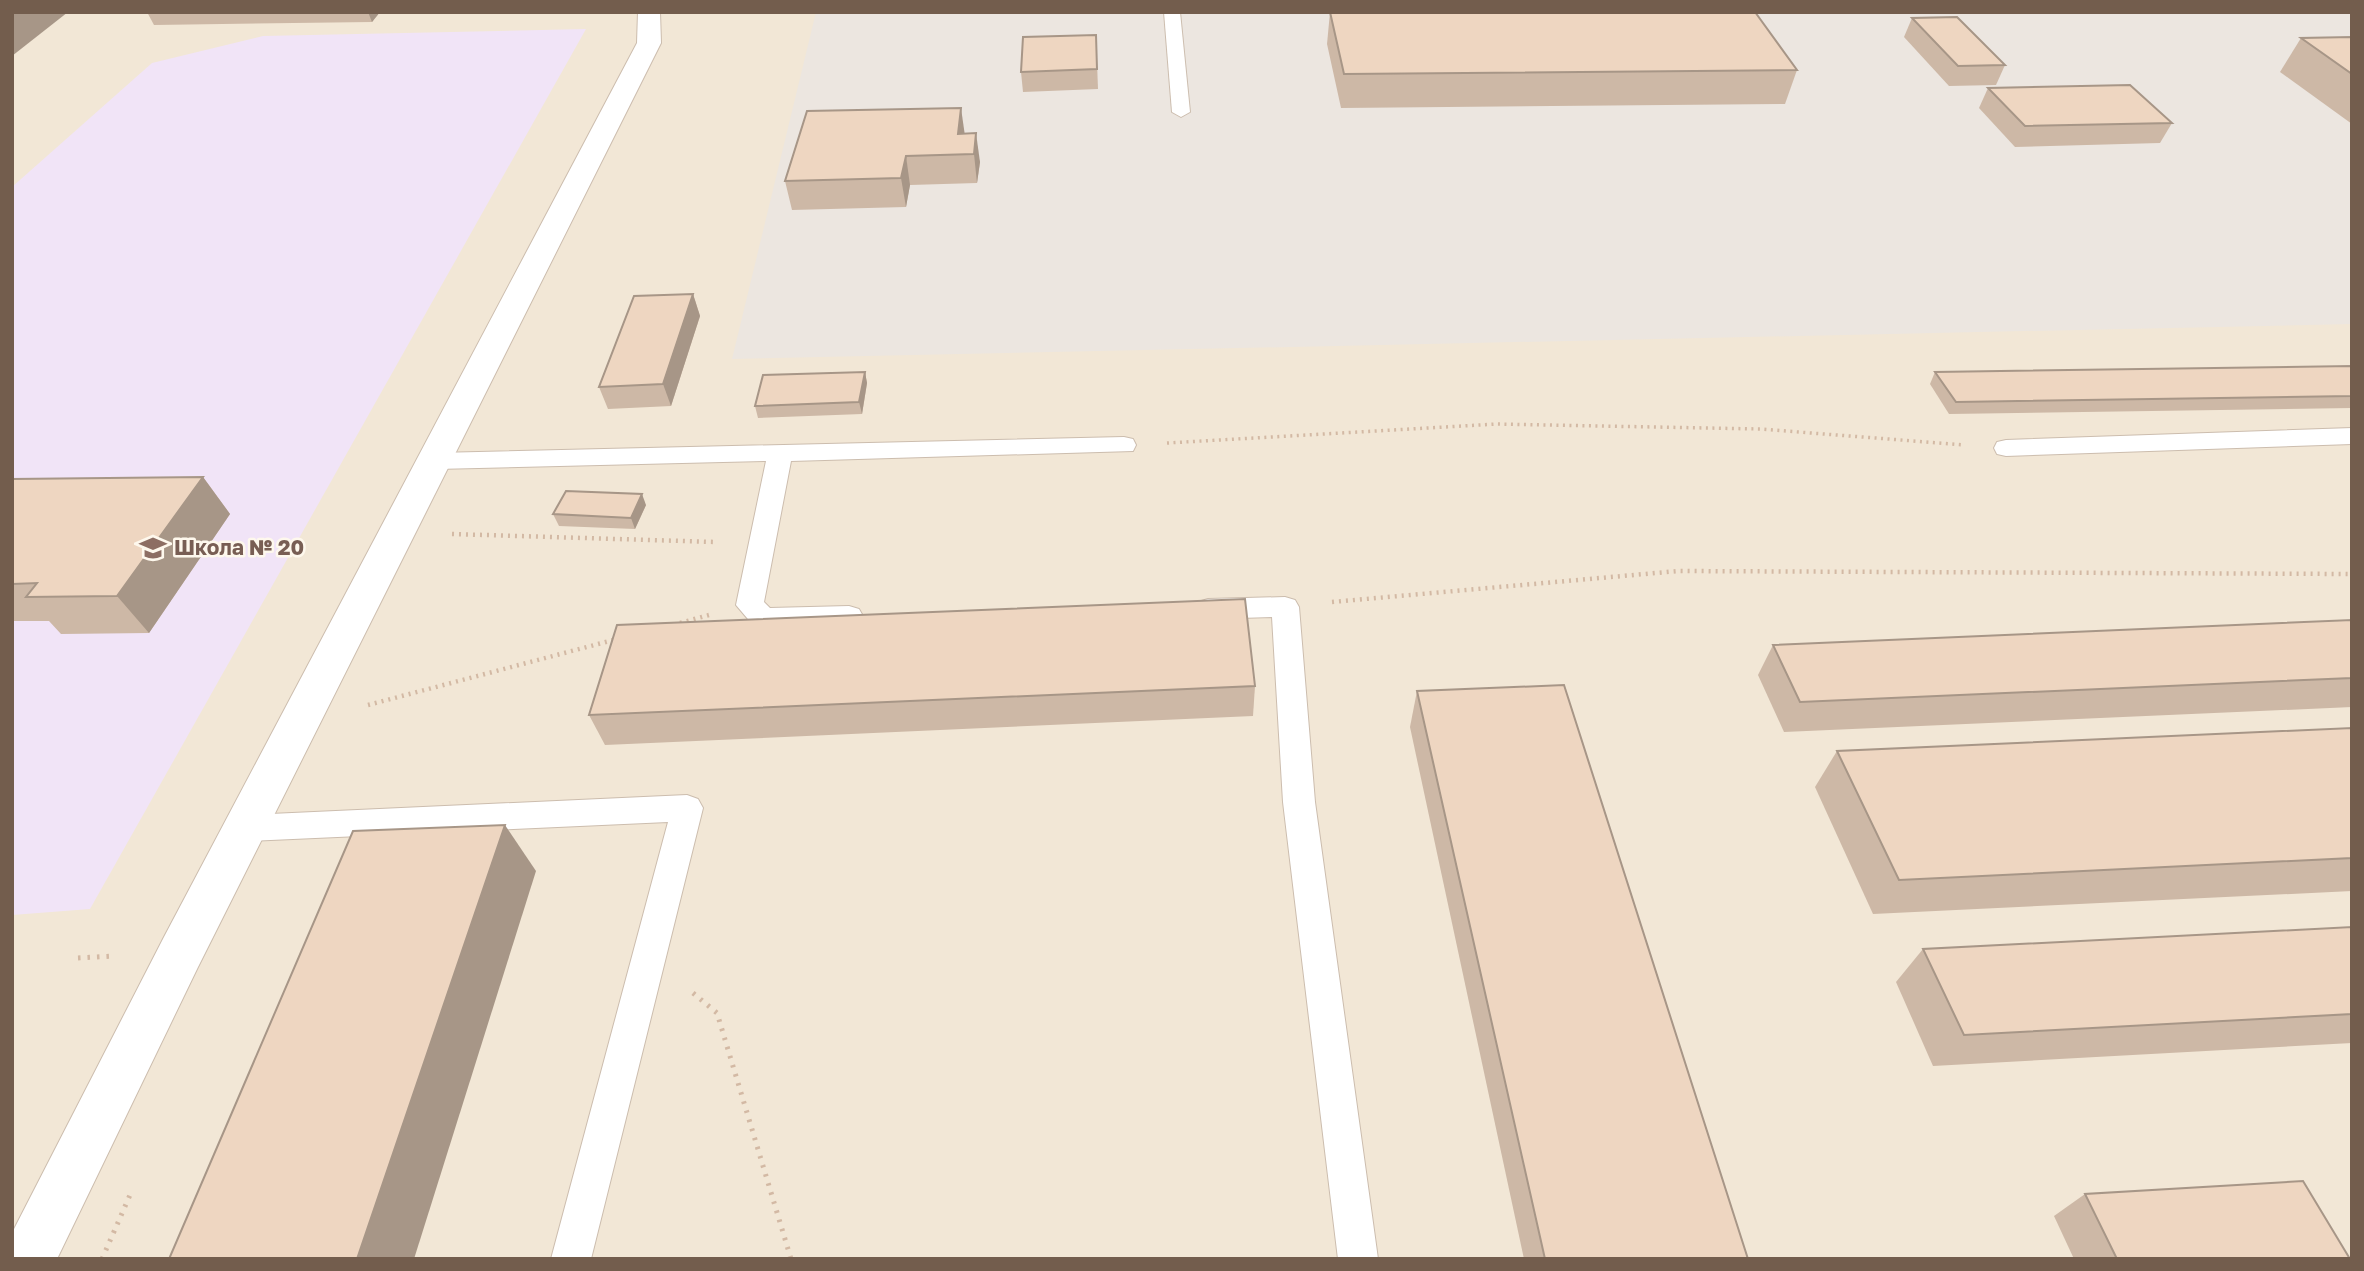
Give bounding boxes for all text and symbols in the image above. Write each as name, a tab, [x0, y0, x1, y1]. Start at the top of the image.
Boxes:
school or university icon: Школа № 20	[138, 533, 168, 563]
place label: Школа № 20	[174, 534, 304, 560]

